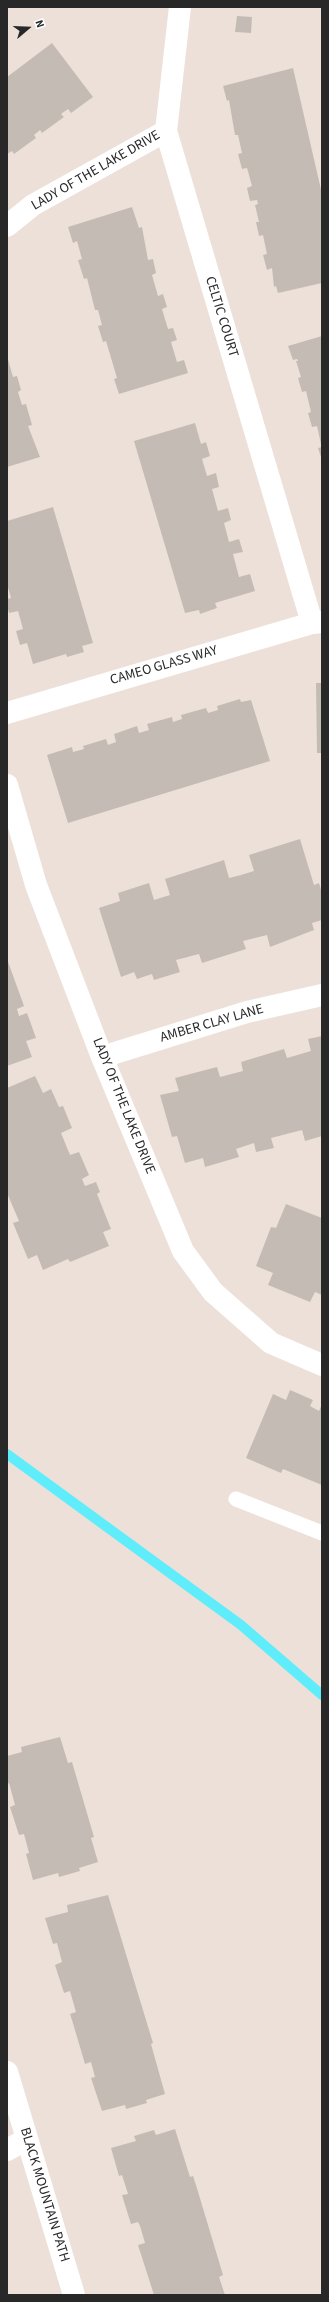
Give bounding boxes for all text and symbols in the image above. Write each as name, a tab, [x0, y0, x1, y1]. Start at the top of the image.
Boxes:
north arrow	[8, 8, 48, 48]
text: N	[32, 18, 48, 30]
street label: LADY OF THE LAKE DRIVE	[29, 127, 163, 215]
street label: CELTIC COURT	[201, 275, 241, 359]
street label: CAMEO GLASS WAY	[108, 643, 220, 689]
street label: AMBER CLAY LANE	[158, 1001, 266, 1047]
street label: LADY OF THE LAKE DRIVE	[88, 1035, 158, 1177]
street label: BLACK MOUNTAIN PATH	[16, 2126, 72, 2264]

